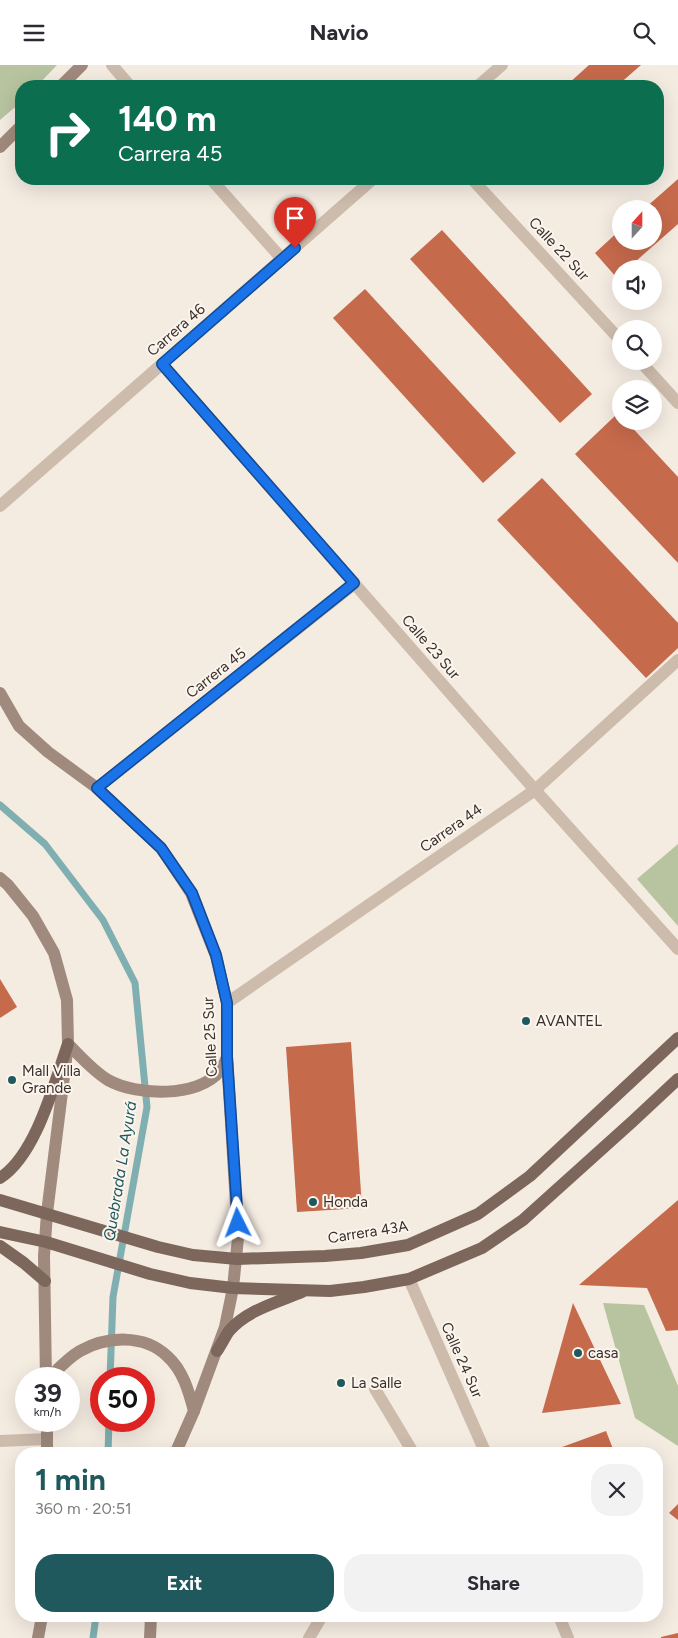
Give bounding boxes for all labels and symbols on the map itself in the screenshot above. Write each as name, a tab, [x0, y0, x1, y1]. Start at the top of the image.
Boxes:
pin	[274, 197, 316, 248]
north arrow	[612, 200, 662, 250]
street label: Calle 22 Sur	[525, 214, 593, 284]
street label: Carrera 46	[143, 300, 209, 360]
street label: Calle 23 Sur	[398, 611, 464, 683]
street label: Carrera 45	[182, 644, 250, 702]
street label: Carrera 44	[416, 800, 486, 856]
street label: Calle 25 Sur	[199, 996, 221, 1078]
place label: AVANTEL	[536, 1012, 602, 1030]
marker: AVANTEL	[520, 1015, 532, 1027]
place label: Mall Villa Grande	[22, 1062, 81, 1097]
marker: Mall Villa Grande	[6, 1074, 18, 1086]
water label: Quebrada La Ayurá	[100, 1100, 140, 1242]
place label: Honda	[323, 1193, 368, 1211]
position arrow	[211, 1196, 263, 1248]
marker: Honda	[307, 1196, 319, 1208]
street label: Carrera 43A	[327, 1217, 409, 1247]
street label: Calle 24 Sur	[437, 1319, 487, 1401]
place label: casa	[588, 1344, 618, 1362]
marker: casa	[572, 1347, 584, 1359]
speed limit sign: 50	[90, 1367, 155, 1432]
place label: La Salle	[351, 1374, 402, 1392]
marker: La Salle	[335, 1377, 347, 1389]

